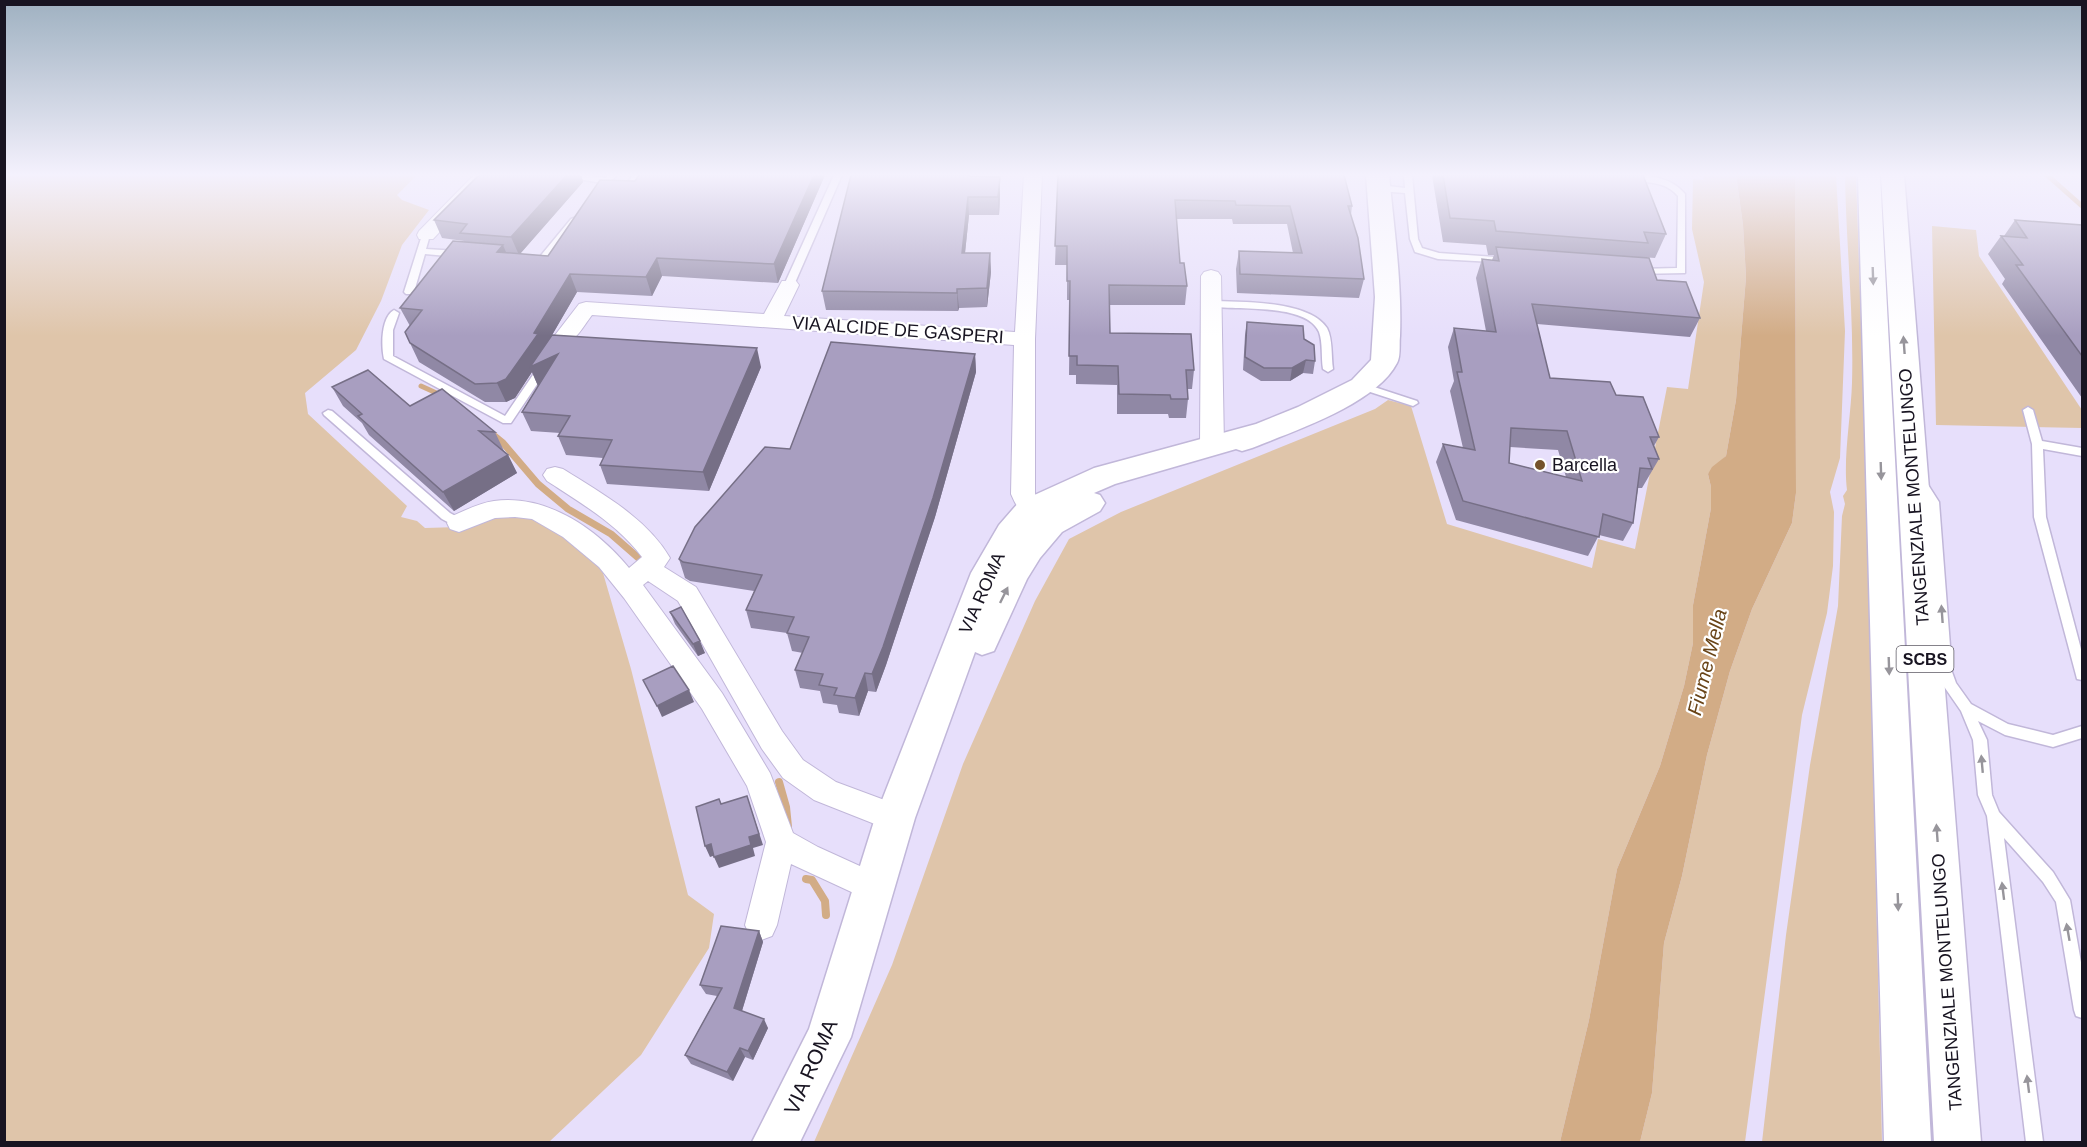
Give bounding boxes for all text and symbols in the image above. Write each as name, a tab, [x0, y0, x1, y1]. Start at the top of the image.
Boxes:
one-way arrow	[1868, 266, 1877, 285]
street label: VIA ALCIDE DE GASPERI	[792, 313, 1004, 347]
one-way arrow	[1899, 335, 1909, 354]
street label: TANGENZIALE MONTELUNGO	[1895, 368, 1933, 626]
place label: Barcella	[1552, 455, 1618, 475]
marker: Barcella	[1533, 458, 1547, 472]
one-way arrow	[1876, 461, 1885, 480]
street label: VIA ROMA	[955, 549, 1009, 637]
one-way arrow	[999, 587, 1008, 604]
one-way arrow	[1937, 604, 1946, 623]
water label: Fiume Mella	[1683, 606, 1731, 718]
road number: SCBS	[1896, 646, 1954, 672]
one-way arrow	[1884, 656, 1893, 675]
one-way arrow	[1977, 755, 1987, 774]
one-way arrow	[1932, 823, 1942, 842]
street label: TANGENZIALE MONTELUNGO	[1928, 853, 1966, 1111]
one-way arrow	[1999, 881, 2008, 900]
one-way arrow	[1894, 893, 1903, 912]
one-way arrow	[2064, 922, 2073, 941]
street label: VIA ROMA	[779, 1016, 842, 1118]
one-way arrow	[2023, 1075, 2033, 1094]

